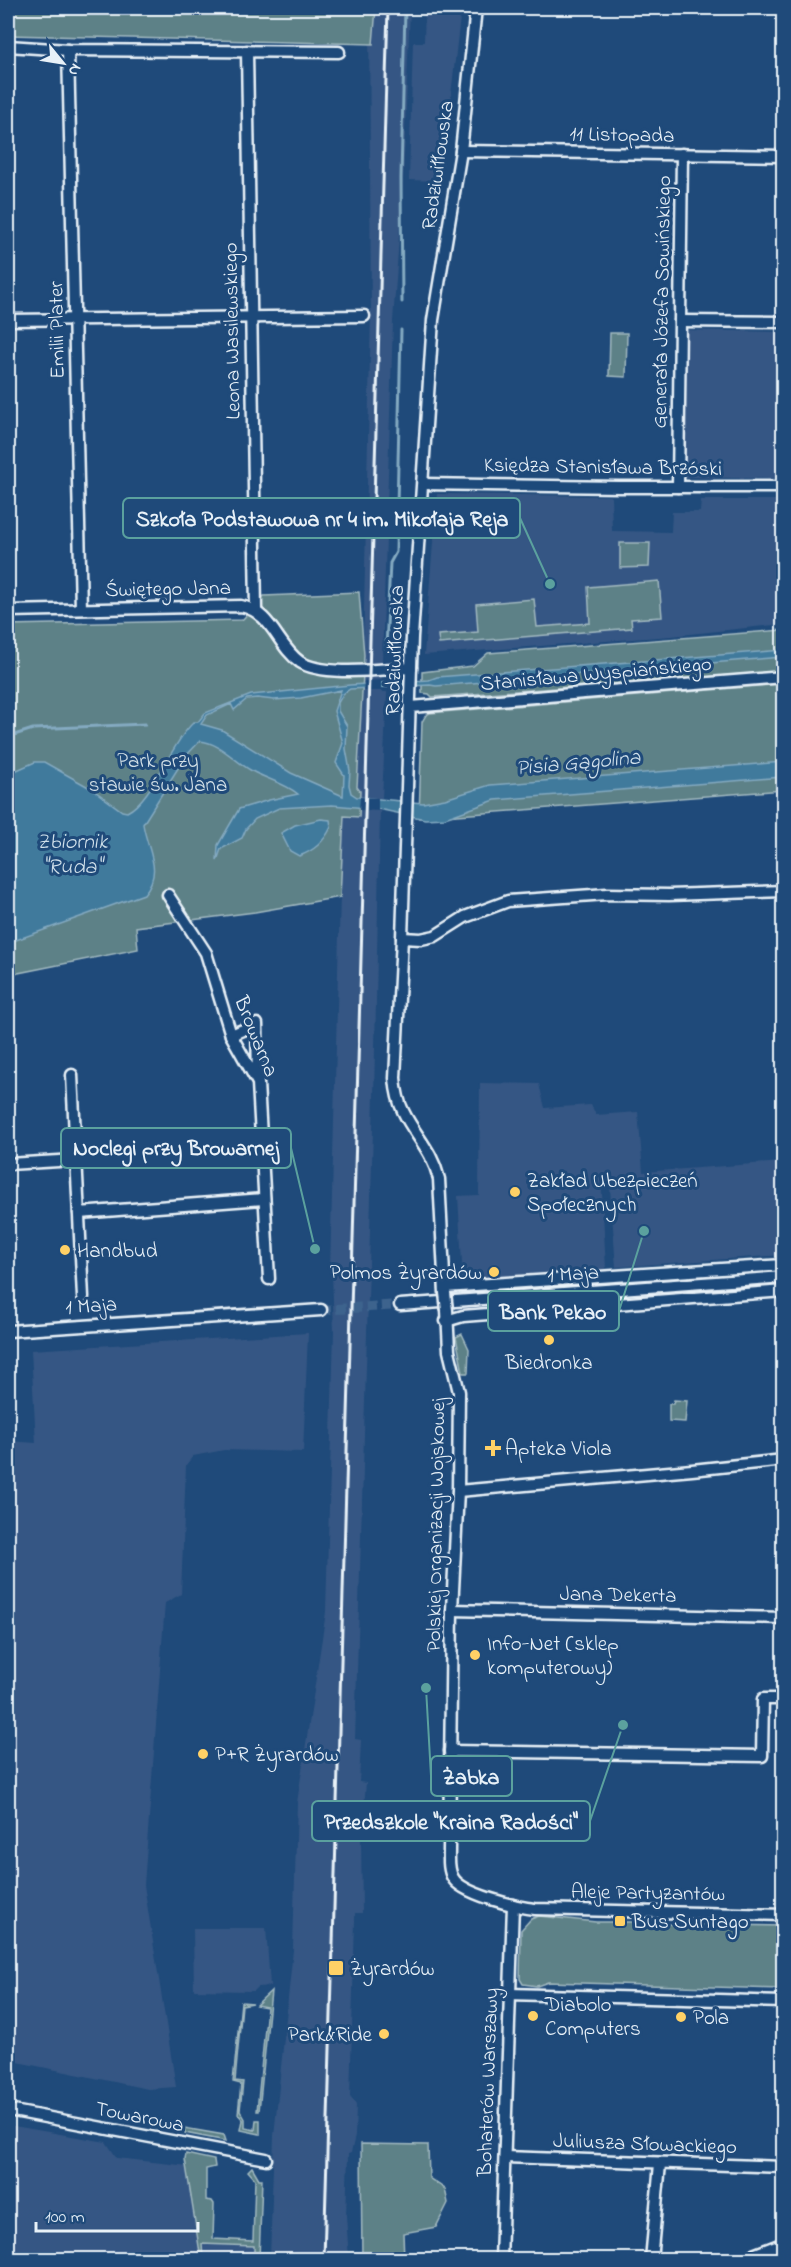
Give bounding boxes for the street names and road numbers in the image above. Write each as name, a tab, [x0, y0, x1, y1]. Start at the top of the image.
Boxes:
street label: Radziwiłłowska	[415, 99, 463, 232]
street label: 11 Listopada	[569, 120, 675, 152]
street label: Generała Józefa Sowińskiego	[646, 175, 682, 429]
street label: Leona Wasilewskiego	[216, 242, 252, 420]
street label: Emilii Plater	[42, 280, 74, 379]
street label: Księdza Stanisława Brzóski	[483, 451, 722, 485]
street label: Świętego Jana	[105, 574, 231, 608]
street label: Radziwiłłowska	[379, 584, 413, 716]
street label: Stanisława Wyspiańskiego	[479, 650, 713, 702]
street label: Browarna	[225, 991, 285, 1082]
street label: 1 Maja	[546, 1258, 600, 1292]
street label: 1 Maja	[64, 1290, 118, 1324]
street label: Polskiej Organizacji Wojskowej	[420, 1397, 456, 1652]
street label: Jana Dekerta	[559, 1580, 677, 1612]
street label: Aleje Partyzantów	[570, 1878, 725, 1912]
street label: Bohaterów Warszawy	[471, 1987, 509, 2178]
street label: Towarowa	[93, 2095, 187, 2141]
street label: Juliusza Słowackiego	[552, 2127, 737, 2165]

